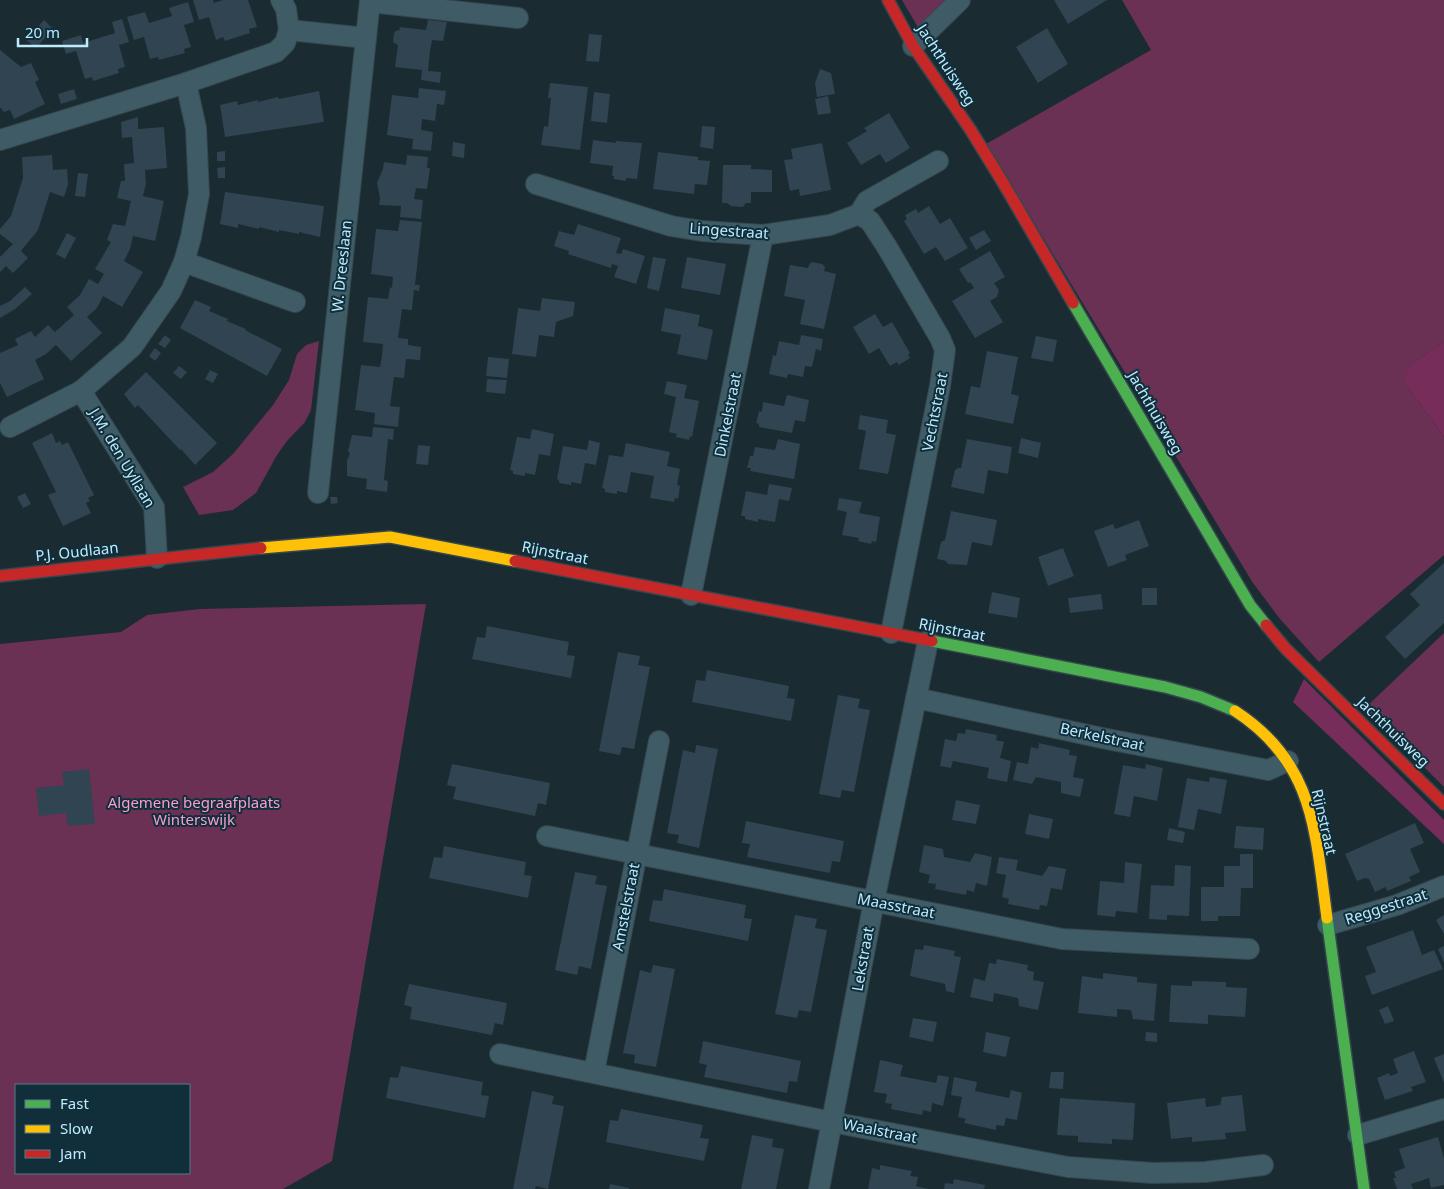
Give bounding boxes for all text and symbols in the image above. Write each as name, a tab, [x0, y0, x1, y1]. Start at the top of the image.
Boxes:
scale bar	[18, 15, 86, 47]
street label: Jachthuisweg	[912, 18, 981, 109]
text: 20 m	[25, 22, 60, 42]
street label: Lingestraat	[689, 217, 770, 243]
street label: W. Dreeslaan	[326, 219, 356, 313]
street label: Jachthuisweg	[1123, 365, 1188, 458]
street label: Vechtstraat	[917, 370, 952, 453]
street label: Dinkelstraat	[709, 371, 745, 459]
street label: J.M. den Uyllaan	[84, 402, 161, 511]
street label: Rijnstraat	[520, 536, 591, 568]
street label: P.J. Oudlaan	[34, 537, 119, 565]
street label: Rijnstraat	[917, 613, 988, 645]
street label: Jachthuisweg	[1352, 690, 1434, 771]
street label: Berkelstraat	[1058, 717, 1147, 755]
street label: Rijnstraat	[1308, 787, 1342, 857]
park label: Algemene begraafplaats Winterswijk	[108, 792, 280, 829]
street label: Amstelstraat	[607, 861, 643, 953]
street label: Reggestraat	[1342, 883, 1430, 929]
street label: Maasstraat	[856, 888, 937, 922]
street label: Lekstraat	[847, 924, 878, 993]
legend	[15, 1084, 190, 1174]
text: Fast	[60, 1093, 89, 1113]
street label: Waalstraat	[841, 1113, 920, 1147]
text: Slow	[60, 1118, 93, 1138]
text: Jam	[58, 1143, 87, 1163]

